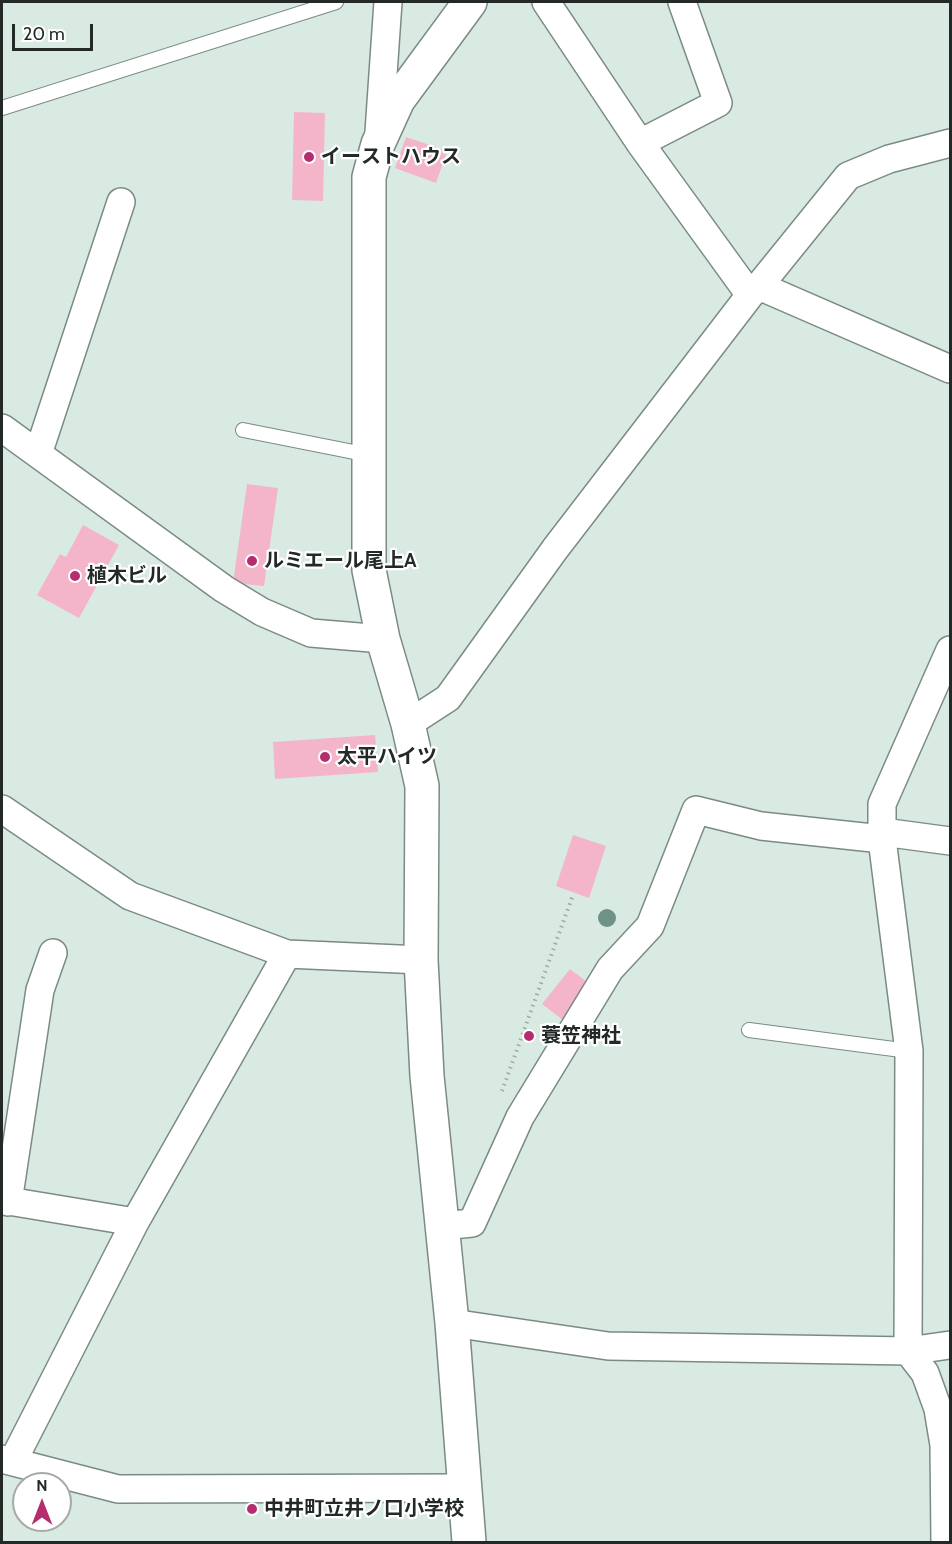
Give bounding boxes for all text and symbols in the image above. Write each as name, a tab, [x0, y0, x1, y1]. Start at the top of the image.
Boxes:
scale bar	[15, 12, 96, 50]
text: 20 m	[23, 23, 65, 45]
place label: イーストハウス	[321, 145, 461, 169]
marker: イーストハウス	[302, 150, 316, 164]
place label: ルミエール尾上A	[264, 549, 416, 573]
marker: ルミエール尾上A	[245, 554, 259, 568]
place label: 植木ビル	[87, 564, 167, 588]
marker: 植木ビル	[68, 569, 82, 583]
place label: 太平ハイツ	[337, 745, 437, 769]
marker: 太平ハイツ	[318, 750, 332, 764]
place label: 蓑笠神社	[541, 1024, 621, 1048]
marker: 蓑笠神社	[522, 1029, 536, 1043]
north arrow	[12, 1472, 72, 1532]
text: N	[36, 1476, 48, 1495]
place label: 中井町立井ノ口小学校	[264, 1497, 464, 1521]
marker: 中井町立井ノ口小学校	[245, 1502, 259, 1516]

